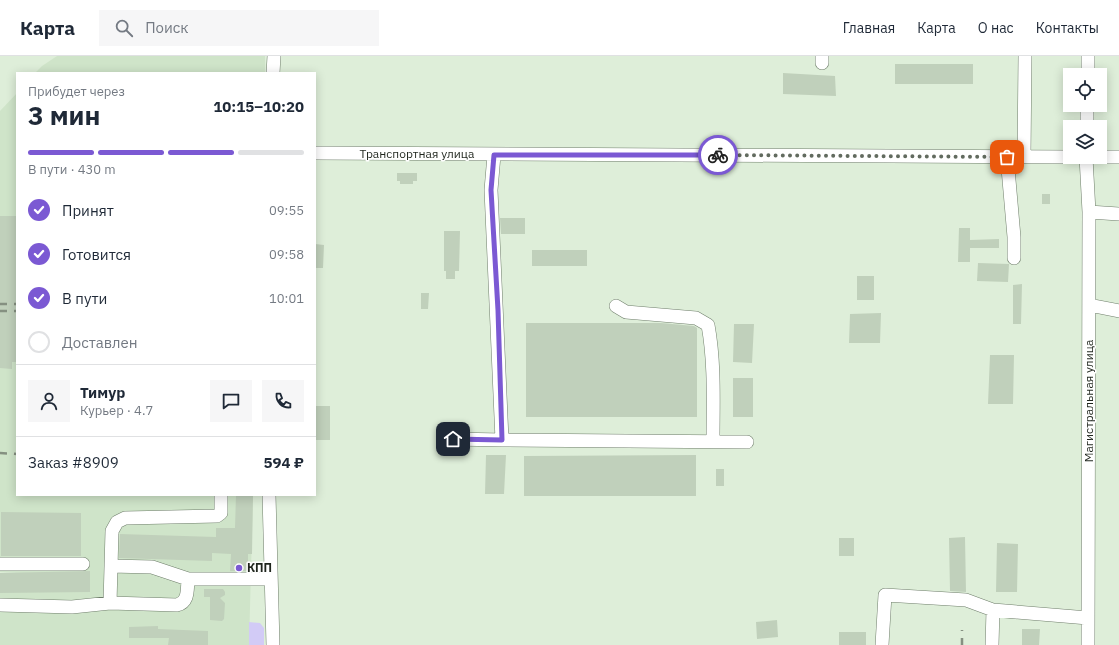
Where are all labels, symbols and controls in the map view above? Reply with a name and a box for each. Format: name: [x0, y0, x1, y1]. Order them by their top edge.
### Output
search box: [99, 10, 379, 46]
text: Карта: [20, 16, 75, 40]
icon: search: [113, 17, 135, 39]
text: Поиск: [145, 18, 189, 37]
text: Главная: [843, 19, 895, 37]
text: Карта: [917, 19, 956, 37]
text: О нас: [978, 19, 1014, 37]
text: Контакты: [1036, 19, 1099, 37]
map controls: [1063, 68, 1107, 164]
button: locate: [1063, 68, 1107, 112]
text: Прибудет через: [28, 83, 125, 100]
text: 10:15–10:20: [213, 97, 304, 116]
text: 3 мин: [28, 98, 100, 132]
button: layers: [1063, 120, 1107, 164]
courier: [698, 135, 738, 175]
pin: [990, 140, 1024, 174]
icon: bike: [707, 144, 729, 166]
street label: Транспортная улица: [360, 146, 475, 161]
icon: bag: [996, 146, 1018, 168]
text: В пути · 430 m: [28, 161, 116, 178]
icon: check: [28, 199, 50, 221]
text: Принят: [62, 201, 114, 220]
text: 09:55: [269, 202, 304, 219]
icon: check: [28, 243, 50, 265]
text: Готовится: [62, 245, 131, 264]
text: 09:58: [269, 246, 304, 263]
icon: check: [28, 287, 50, 309]
text: В пути: [62, 289, 107, 308]
text: 10:01: [269, 290, 304, 307]
text: Доставлен: [62, 333, 138, 352]
street label: Магистральная улица: [1081, 339, 1096, 462]
button: person: [28, 380, 70, 422]
button: chat: [210, 380, 252, 422]
button: phone: [262, 380, 304, 422]
text: Тимур: [80, 383, 125, 402]
text: Курьер · 4.7: [80, 402, 153, 419]
pin: [436, 422, 470, 456]
icon: home: [442, 428, 464, 450]
text: Заказ #8909: [28, 453, 119, 472]
text: 594 ₽: [264, 453, 304, 472]
place label: КПП: [247, 560, 272, 575]
marker: КПП: [234, 563, 244, 573]

